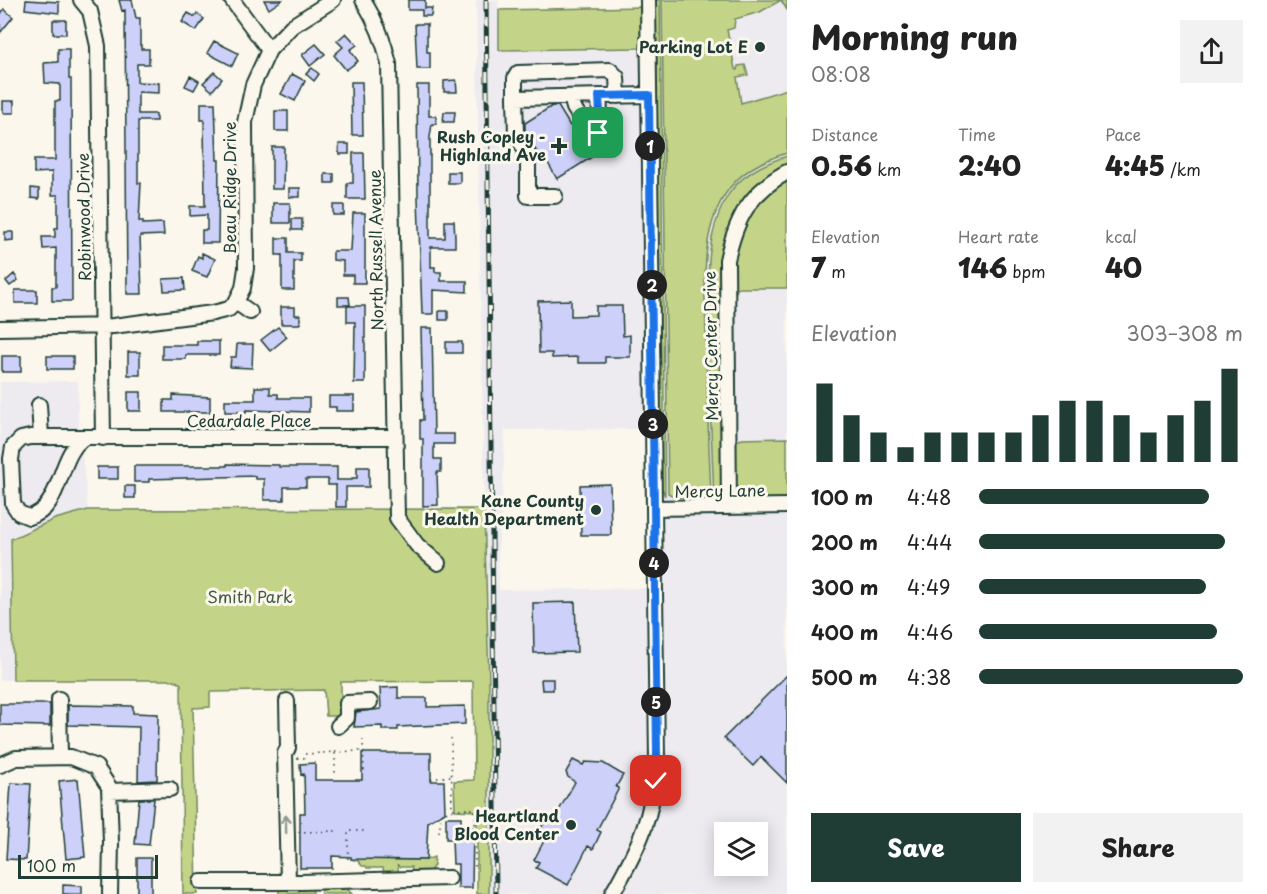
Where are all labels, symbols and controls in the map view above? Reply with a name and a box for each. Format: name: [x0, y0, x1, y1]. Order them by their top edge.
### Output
text: Morning run: [811, 11, 1018, 61]
button: share: [1180, 20, 1243, 83]
place label: Parking Lot E: [639, 34, 748, 58]
marker: Parking Lot E: [753, 40, 767, 54]
text: 08:08: [811, 59, 871, 89]
pin: [572, 107, 623, 158]
icon: arrive: [581, 116, 614, 149]
street label: Beau Ridge Drive: [217, 122, 241, 254]
text: Distance: [811, 122, 878, 146]
text: Time: [958, 122, 996, 146]
text: Pace: [1105, 122, 1141, 146]
place label: Rush Copley - Highland Ave: [437, 124, 546, 166]
pin: 1: [635, 131, 665, 161]
text: 1: [646, 134, 654, 158]
marker: Rush Copley - Highland Ave: [550, 137, 568, 155]
text: 0.56: [811, 146, 872, 185]
text: 2:40: [958, 146, 1021, 185]
text: 4:45: [1105, 146, 1165, 185]
street label: Robinwood Drive: [70, 153, 96, 281]
text: km: [872, 157, 901, 181]
text: /km: [1165, 157, 1201, 181]
street label: North Russell Avenue: [362, 169, 388, 331]
text: Elevation: [811, 224, 880, 248]
text: Heart rate: [958, 224, 1039, 248]
text: kcal: [1105, 224, 1137, 248]
text: 7: [811, 248, 826, 287]
text: 146: [958, 248, 1007, 287]
text: 40: [1105, 248, 1142, 287]
text: m: [826, 259, 846, 283]
text: bpm: [1007, 259, 1046, 283]
pin: 2: [637, 270, 667, 300]
street label: Mercy Center Drive: [697, 271, 723, 421]
text: 2: [646, 273, 658, 297]
text: Elevation: [811, 318, 897, 348]
text: 303–308 m: [1127, 318, 1243, 348]
street label: Cedardale Place: [187, 408, 311, 432]
pin: 3: [638, 409, 668, 439]
text: 3: [648, 412, 658, 436]
street label: Mercy Lane: [674, 477, 766, 503]
text: 100 m: [811, 482, 873, 512]
text: 4:48: [907, 482, 951, 512]
place label: Kane County Health Department: [424, 488, 584, 530]
marker: Kane County Health Department: [589, 503, 603, 517]
text: 200 m: [811, 527, 878, 557]
text: 4:44: [907, 527, 952, 557]
pin: 4: [639, 548, 669, 578]
text: 4: [649, 551, 659, 575]
text: 300 m: [811, 572, 879, 602]
text: 4:49: [907, 572, 950, 602]
park label: Smith Park: [207, 584, 293, 608]
text: 400 m: [811, 617, 879, 647]
text: 4:46: [907, 617, 953, 647]
text: 500 m: [811, 662, 878, 692]
text: 4:38: [907, 662, 952, 692]
pin: 5: [641, 687, 671, 717]
text: 5: [651, 690, 661, 714]
pin: [630, 755, 681, 806]
icon: check: [639, 764, 672, 797]
place label: Heartland Blood Center: [454, 803, 560, 845]
button: Save: [811, 813, 1021, 882]
button: Share: [1033, 813, 1243, 882]
one-way arrow: [281, 814, 292, 834]
marker: Heartland Blood Center: [564, 818, 578, 832]
map controls: [714, 822, 768, 876]
button: layers: [714, 822, 768, 876]
scale bar: [18, 852, 158, 880]
text: 100 m: [27, 853, 76, 877]

